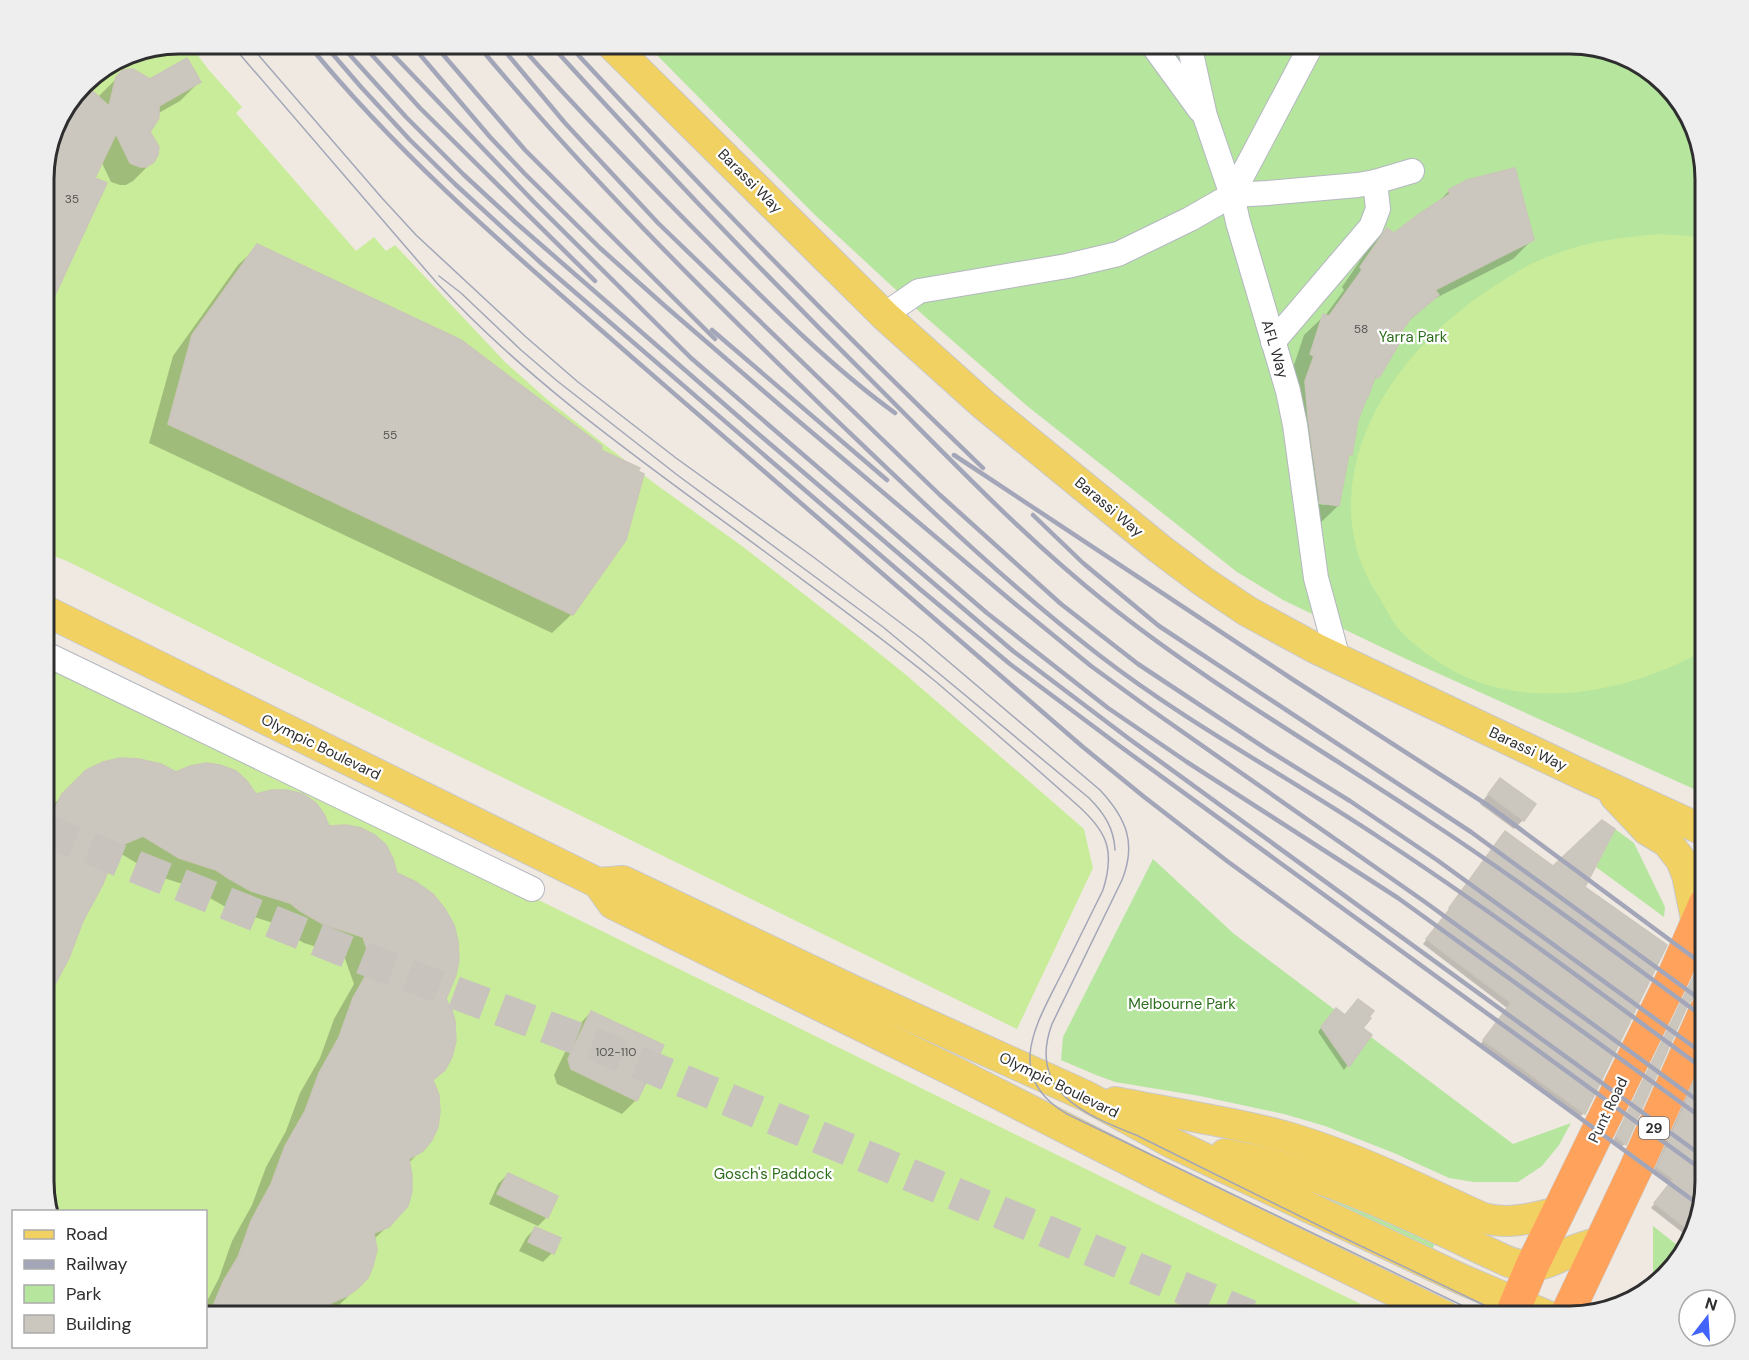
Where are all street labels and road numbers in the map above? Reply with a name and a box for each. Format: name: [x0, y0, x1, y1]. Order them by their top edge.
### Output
street label: Barassi Way: [713, 144, 787, 218]
street label: AFL Way: [1257, 317, 1294, 381]
street label: Barassi Way: [1071, 472, 1148, 542]
street label: Olympic Boulevard: [258, 709, 384, 785]
street label: Barassi Way: [1486, 722, 1571, 776]
street label: Olympic Boulevard: [996, 1047, 1122, 1123]
street label: Punt Road: [1584, 1074, 1632, 1146]
road number: 29: [1639, 1117, 1669, 1139]

